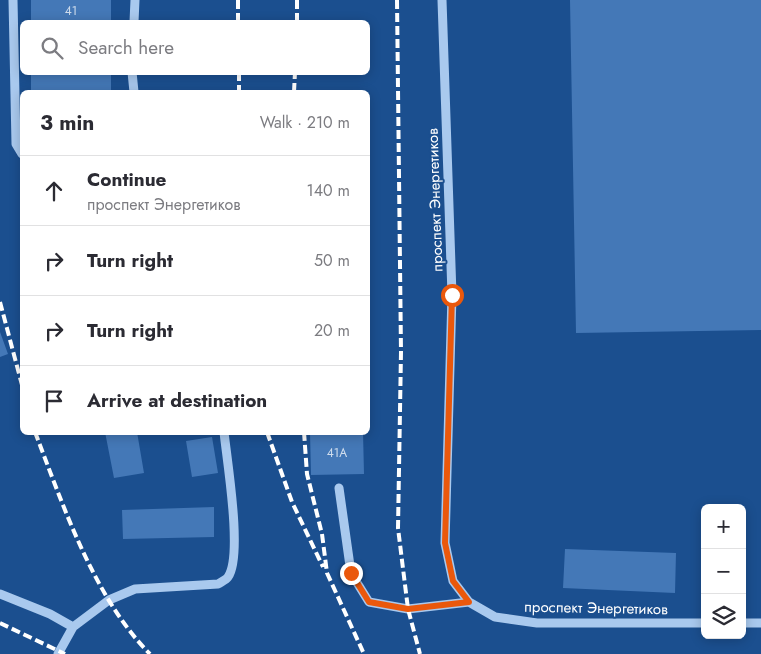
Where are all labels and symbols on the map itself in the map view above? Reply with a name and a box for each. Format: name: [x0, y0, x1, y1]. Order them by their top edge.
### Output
house number: 41: [65, 2, 77, 20]
street label: проспект Энергетиков: [421, 128, 449, 272]
route start: [441, 284, 464, 307]
house number: 41А: [327, 444, 347, 462]
route end: [340, 562, 363, 585]
street label: проспект Энергетиков: [524, 596, 668, 620]

